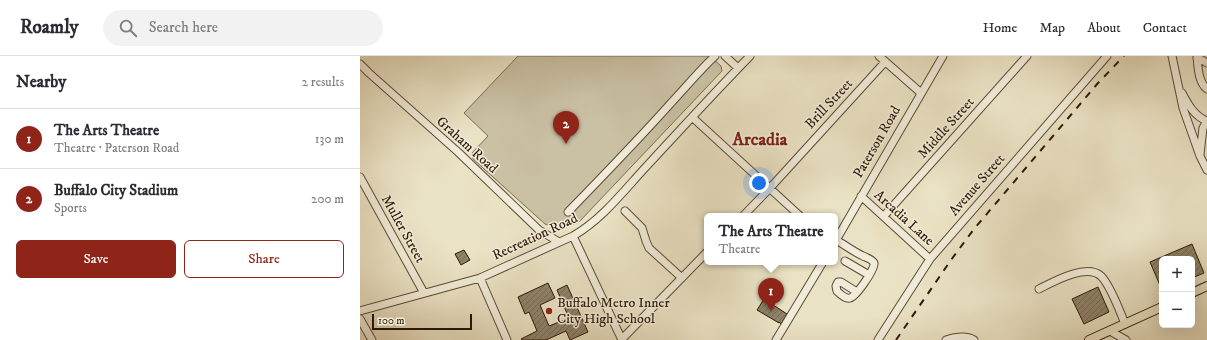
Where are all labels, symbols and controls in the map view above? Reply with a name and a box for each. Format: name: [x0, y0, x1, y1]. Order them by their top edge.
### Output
search box: [103, 10, 383, 46]
text: Roamly: [20, 16, 79, 39]
icon: search: [117, 17, 139, 39]
text: Search here: [149, 18, 218, 37]
text: Home: [983, 19, 1017, 37]
text: Map: [1039, 19, 1065, 37]
text: About: [1087, 19, 1121, 37]
text: Contact: [1143, 19, 1187, 37]
text: Nearby: [16, 71, 66, 93]
text: 2 results: [302, 74, 344, 90]
street label: Brill Street: [801, 75, 857, 133]
street label: Middle Street: [914, 93, 979, 162]
street label: Paterson Road: [849, 103, 905, 181]
pin: 2: [553, 111, 579, 144]
street label: Graham Road: [432, 113, 502, 177]
text: The Arts Theatre: [54, 121, 159, 140]
district label: Arcadia: [732, 129, 788, 151]
text: 1: [27, 131, 31, 147]
text: 130 m: [315, 131, 344, 147]
text: Theatre · Paterson Road: [54, 140, 179, 156]
street label: Avenue Street: [945, 150, 1009, 220]
your location: [749, 173, 769, 193]
text: Buffalo City Stadium: [54, 181, 178, 200]
street label: Arcadia Lane: [870, 186, 938, 250]
text: 2: [26, 191, 32, 207]
text: 200 m: [311, 191, 344, 207]
street label: Muller Street: [377, 192, 429, 267]
text: Sports: [54, 200, 87, 216]
street label: Recreation Road: [489, 209, 581, 265]
popup: [704, 213, 838, 265]
text: The Arts Theatre: [718, 222, 824, 241]
button: Save: [16, 240, 176, 278]
button: Share: [184, 240, 344, 278]
text: Theatre: [718, 241, 760, 257]
map controls: [1159, 256, 1195, 328]
button: +: [1159, 256, 1195, 292]
pin: 1: [758, 278, 784, 311]
button: −: [1159, 292, 1195, 328]
place label: Buffalo Metro Inner City High School: [557, 294, 670, 328]
marker: Buffalo Metro Inner City High School: [544, 306, 554, 316]
scale bar: [372, 312, 472, 331]
text: 100 m: [378, 314, 404, 328]

